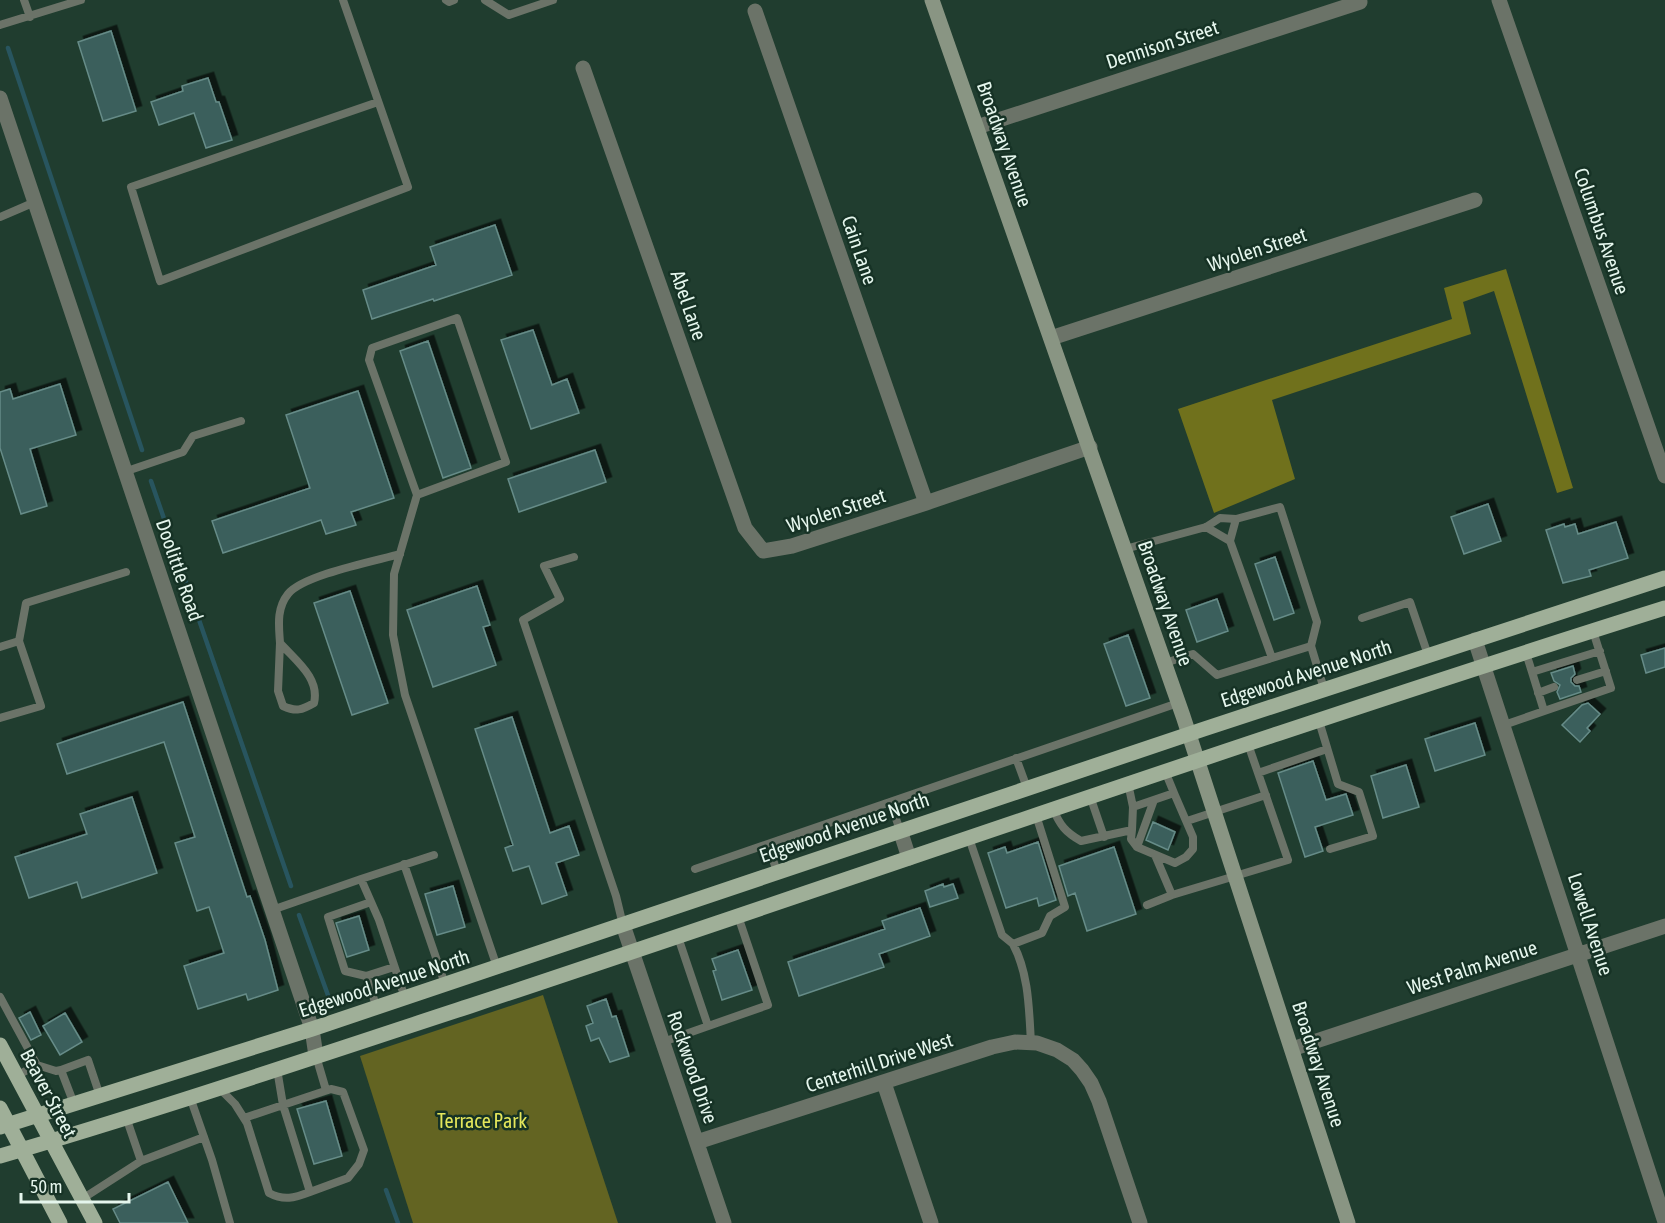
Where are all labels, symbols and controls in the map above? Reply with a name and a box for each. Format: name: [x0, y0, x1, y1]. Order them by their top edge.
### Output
street label: Dennison Street: [1103, 15, 1221, 73]
street label: Broadway Avenue: [973, 78, 1037, 210]
street label: Columbus Avenue: [1570, 165, 1634, 297]
street label: Cain Lane: [838, 213, 882, 287]
street label: Wyolen Street: [1205, 222, 1309, 276]
street label: Abel Lane: [666, 267, 712, 343]
street label: Wyolen Street: [784, 483, 888, 537]
street label: Doolittle Road: [152, 516, 208, 624]
street label: Broadway Avenue: [1134, 537, 1198, 669]
street label: Edgewood Avenue North: [1218, 635, 1394, 711]
street label: Edgewood Avenue North: [756, 787, 932, 867]
street label: Lowell Avenue: [1564, 870, 1618, 978]
street label: West Palm Avenue: [1404, 935, 1540, 999]
street label: Edgewood Avenue North: [296, 945, 472, 1021]
street label: Broadway Avenue: [1288, 998, 1350, 1130]
street label: Rockwood Drive: [663, 1008, 723, 1126]
street label: Centerhill Drive West: [803, 1027, 956, 1097]
street label: Beaver Street: [16, 1045, 82, 1142]
park label: Terrace Park: [437, 1109, 527, 1132]
scale bar: [21, 1166, 129, 1204]
text: 50 m: [30, 1176, 62, 1197]

